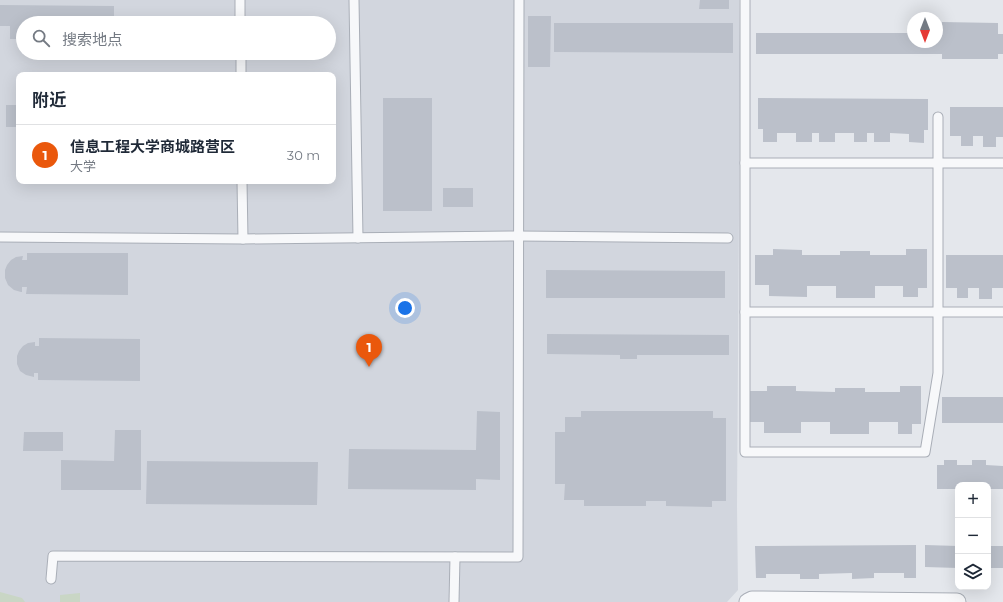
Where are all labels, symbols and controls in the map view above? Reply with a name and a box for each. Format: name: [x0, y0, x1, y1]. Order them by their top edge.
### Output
north arrow: [907, 12, 943, 48]
search box: [16, 16, 336, 60]
icon: search: [30, 27, 52, 49]
text: 搜索地点: [62, 30, 122, 49]
text: 附近: [32, 90, 66, 110]
text: 信息工程大学商城路营区: [70, 137, 235, 156]
text: 1: [42, 147, 48, 163]
text: 30 m: [287, 147, 320, 163]
text: 大学: [70, 158, 96, 174]
your location: [395, 298, 415, 318]
pin: 1: [356, 334, 382, 367]
map controls: [955, 482, 991, 590]
button: +: [955, 482, 991, 518]
button: −: [955, 518, 991, 554]
button: layers: [955, 554, 991, 590]

